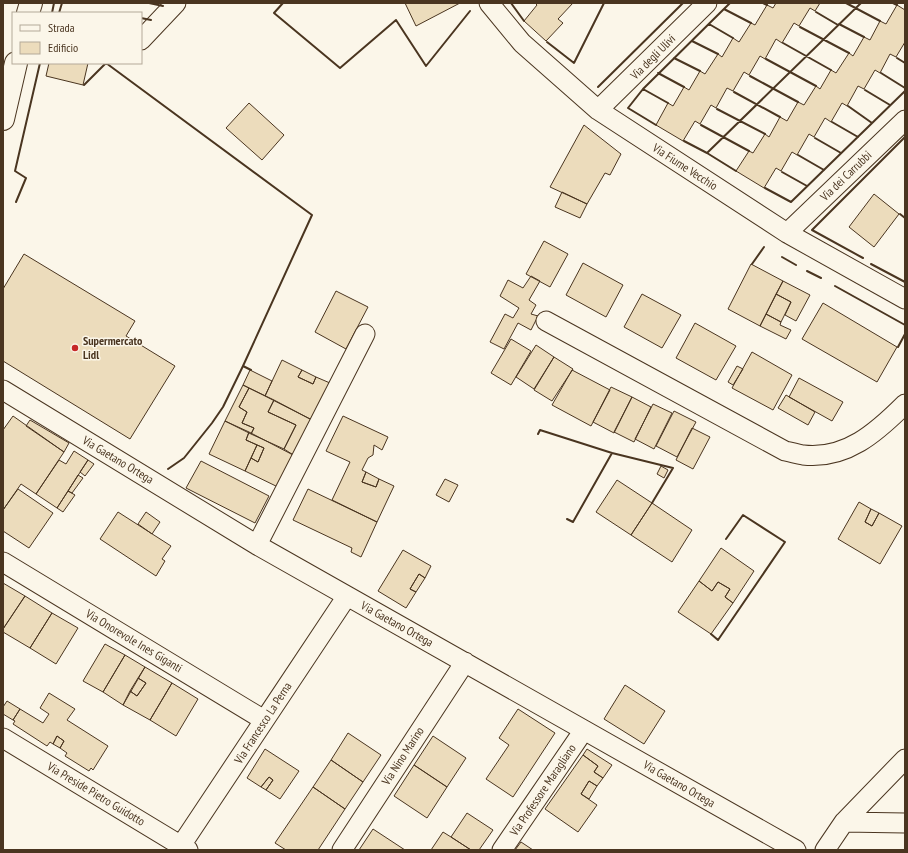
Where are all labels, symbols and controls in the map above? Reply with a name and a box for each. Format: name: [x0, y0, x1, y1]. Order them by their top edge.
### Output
legend: [12, 12, 142, 64]
text: Strada: [48, 20, 75, 35]
street label: Via degli Ulivi: [626, 31, 678, 83]
text: Edificio: [48, 40, 78, 55]
street label: Via Fiume Vecchio: [649, 139, 721, 193]
street label: Via dei Carrubbi: [816, 147, 875, 205]
place label: Supermercato Lidl: [83, 333, 143, 362]
marker: Supermercato Lidl: [70, 343, 80, 353]
street label: Via Gaetano Ortega: [79, 432, 157, 487]
street label: Via Gaetano Ortega: [358, 597, 436, 650]
street label: Via Onorevole Ines Giganti: [82, 605, 185, 675]
street label: Via Francesco La Perna: [230, 679, 295, 767]
street label: Via Nino Marino: [378, 724, 427, 788]
street label: Via Professore Maragliano: [506, 741, 579, 839]
street label: Via Gaetano Ortega: [640, 756, 718, 810]
street label: Via Preside Pietro Guidotto: [44, 758, 148, 829]

